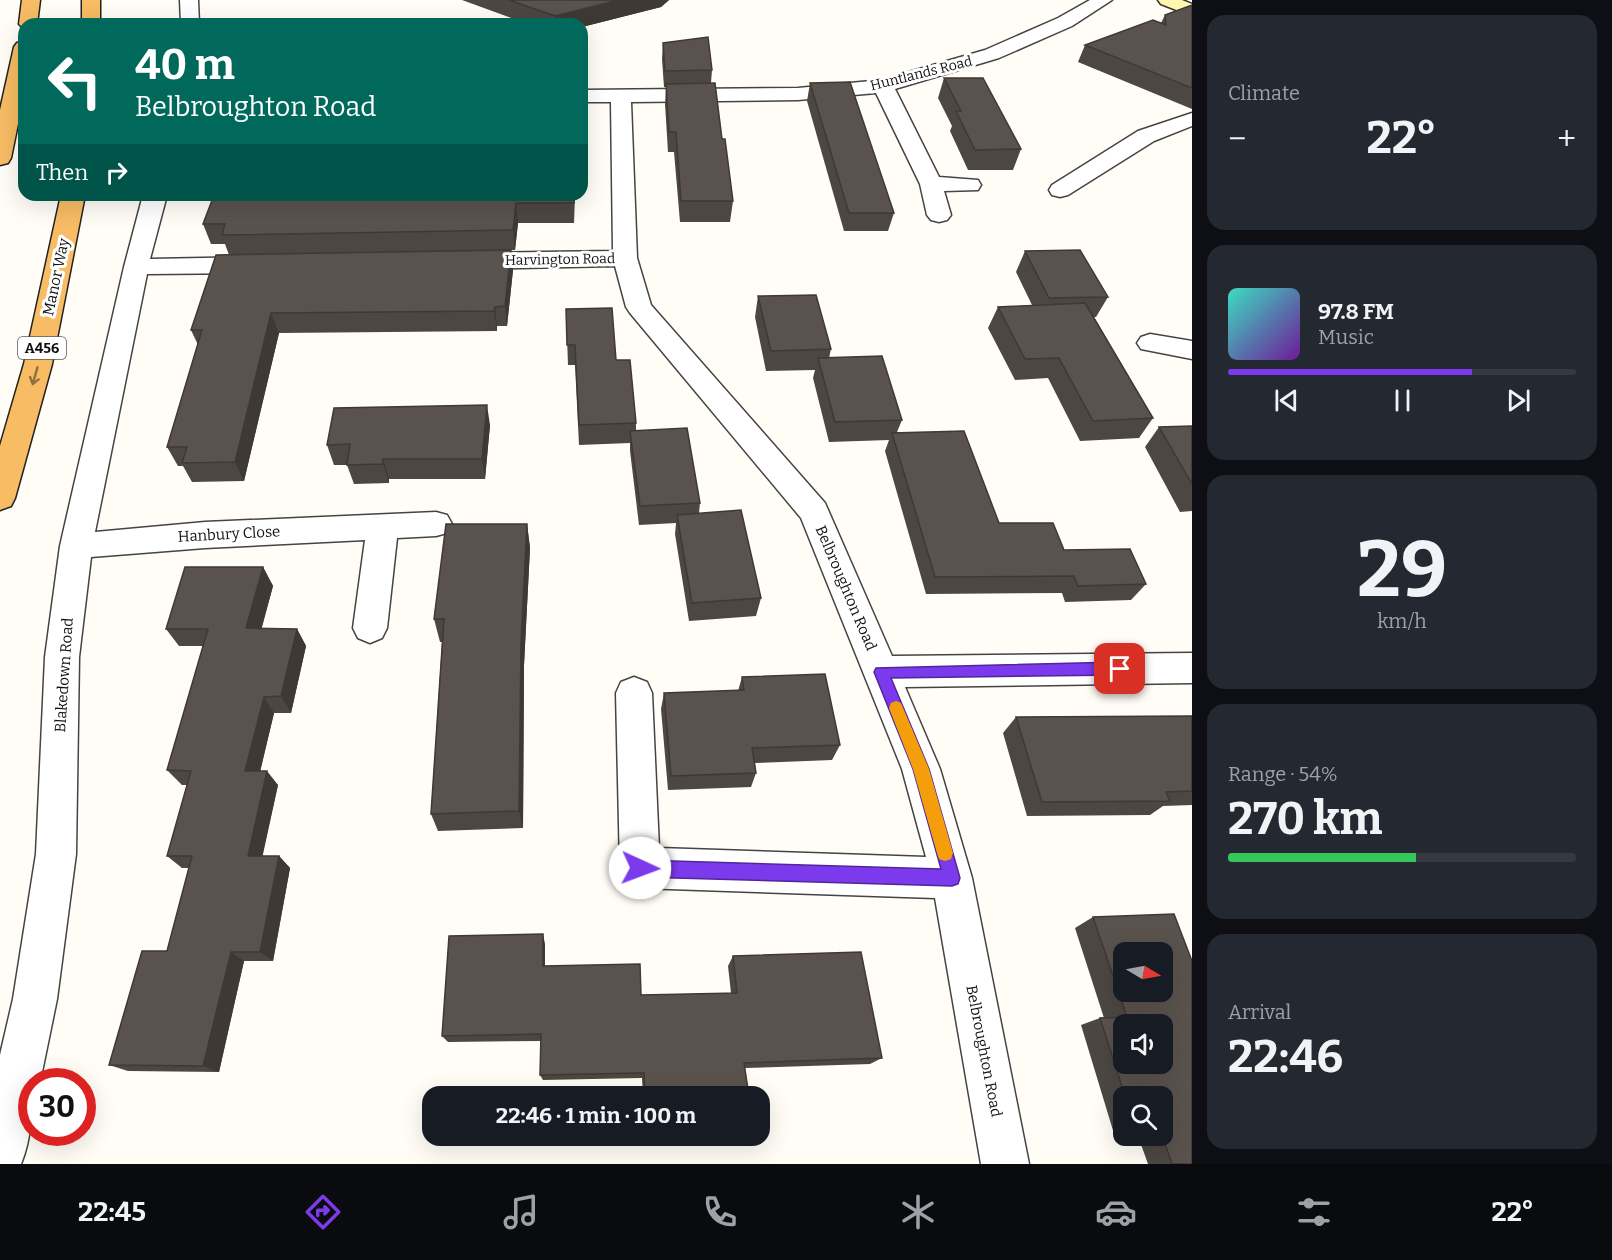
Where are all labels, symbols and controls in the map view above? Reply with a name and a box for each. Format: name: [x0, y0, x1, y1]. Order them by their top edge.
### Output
text: 40 m: [135, 40, 235, 90]
icon: left: [36, 42, 114, 120]
street label: Huntlands Road: [868, 53, 974, 94]
text: Climate: [1228, 81, 1300, 105]
text: Belbroughton Road: [135, 91, 376, 123]
text: 22°: [1366, 111, 1437, 165]
text: −: [1228, 119, 1246, 159]
text: +: [1557, 119, 1576, 159]
icon: right: [100, 156, 133, 189]
text: Then: [36, 159, 88, 186]
street label: Manor Way: [39, 237, 73, 317]
street label: Harvington Road: [505, 250, 615, 269]
text: 97.8 FM: [1318, 298, 1394, 325]
text: Music: [1318, 325, 1374, 349]
road number: A456: [18, 337, 66, 359]
one-way arrow: [29, 366, 40, 385]
icon: previous: [1270, 384, 1303, 417]
icon: pause: [1386, 384, 1419, 417]
icon: next: [1502, 384, 1535, 417]
street label: Hanbury Close: [177, 522, 281, 546]
street label: Belbroughton Road: [812, 523, 881, 653]
text: 29: [1357, 523, 1447, 617]
text: km/h: [1377, 609, 1427, 633]
street label: Blakedown Road: [51, 617, 77, 733]
pin: [1094, 643, 1145, 694]
icon: arrive: [1103, 652, 1136, 685]
text: Range · 54%: [1228, 762, 1338, 786]
text: 270 km: [1228, 792, 1382, 846]
position arrow: [608, 836, 672, 900]
north arrow: [1113, 942, 1173, 1002]
map controls: [1113, 942, 1173, 1146]
street label: Belbroughton Road: [962, 983, 1006, 1119]
text: Arrival: [1228, 1000, 1291, 1024]
button: sound: [1113, 1014, 1173, 1074]
text: 22:46: [1228, 1030, 1343, 1084]
speed limit sign: 30: [18, 1068, 96, 1146]
button: search: [1113, 1086, 1173, 1146]
text: 22:46 · 1 min · 100 m: [496, 1102, 696, 1129]
icon: directions: [302, 1191, 344, 1233]
icon: music: [500, 1191, 542, 1233]
icon: phone: [699, 1191, 741, 1233]
icon: climate: [897, 1191, 939, 1233]
icon: car: [1095, 1191, 1137, 1233]
icon: filters: [1293, 1191, 1335, 1233]
text: 22:45: [78, 1196, 146, 1228]
text: 22°: [1492, 1196, 1534, 1228]

